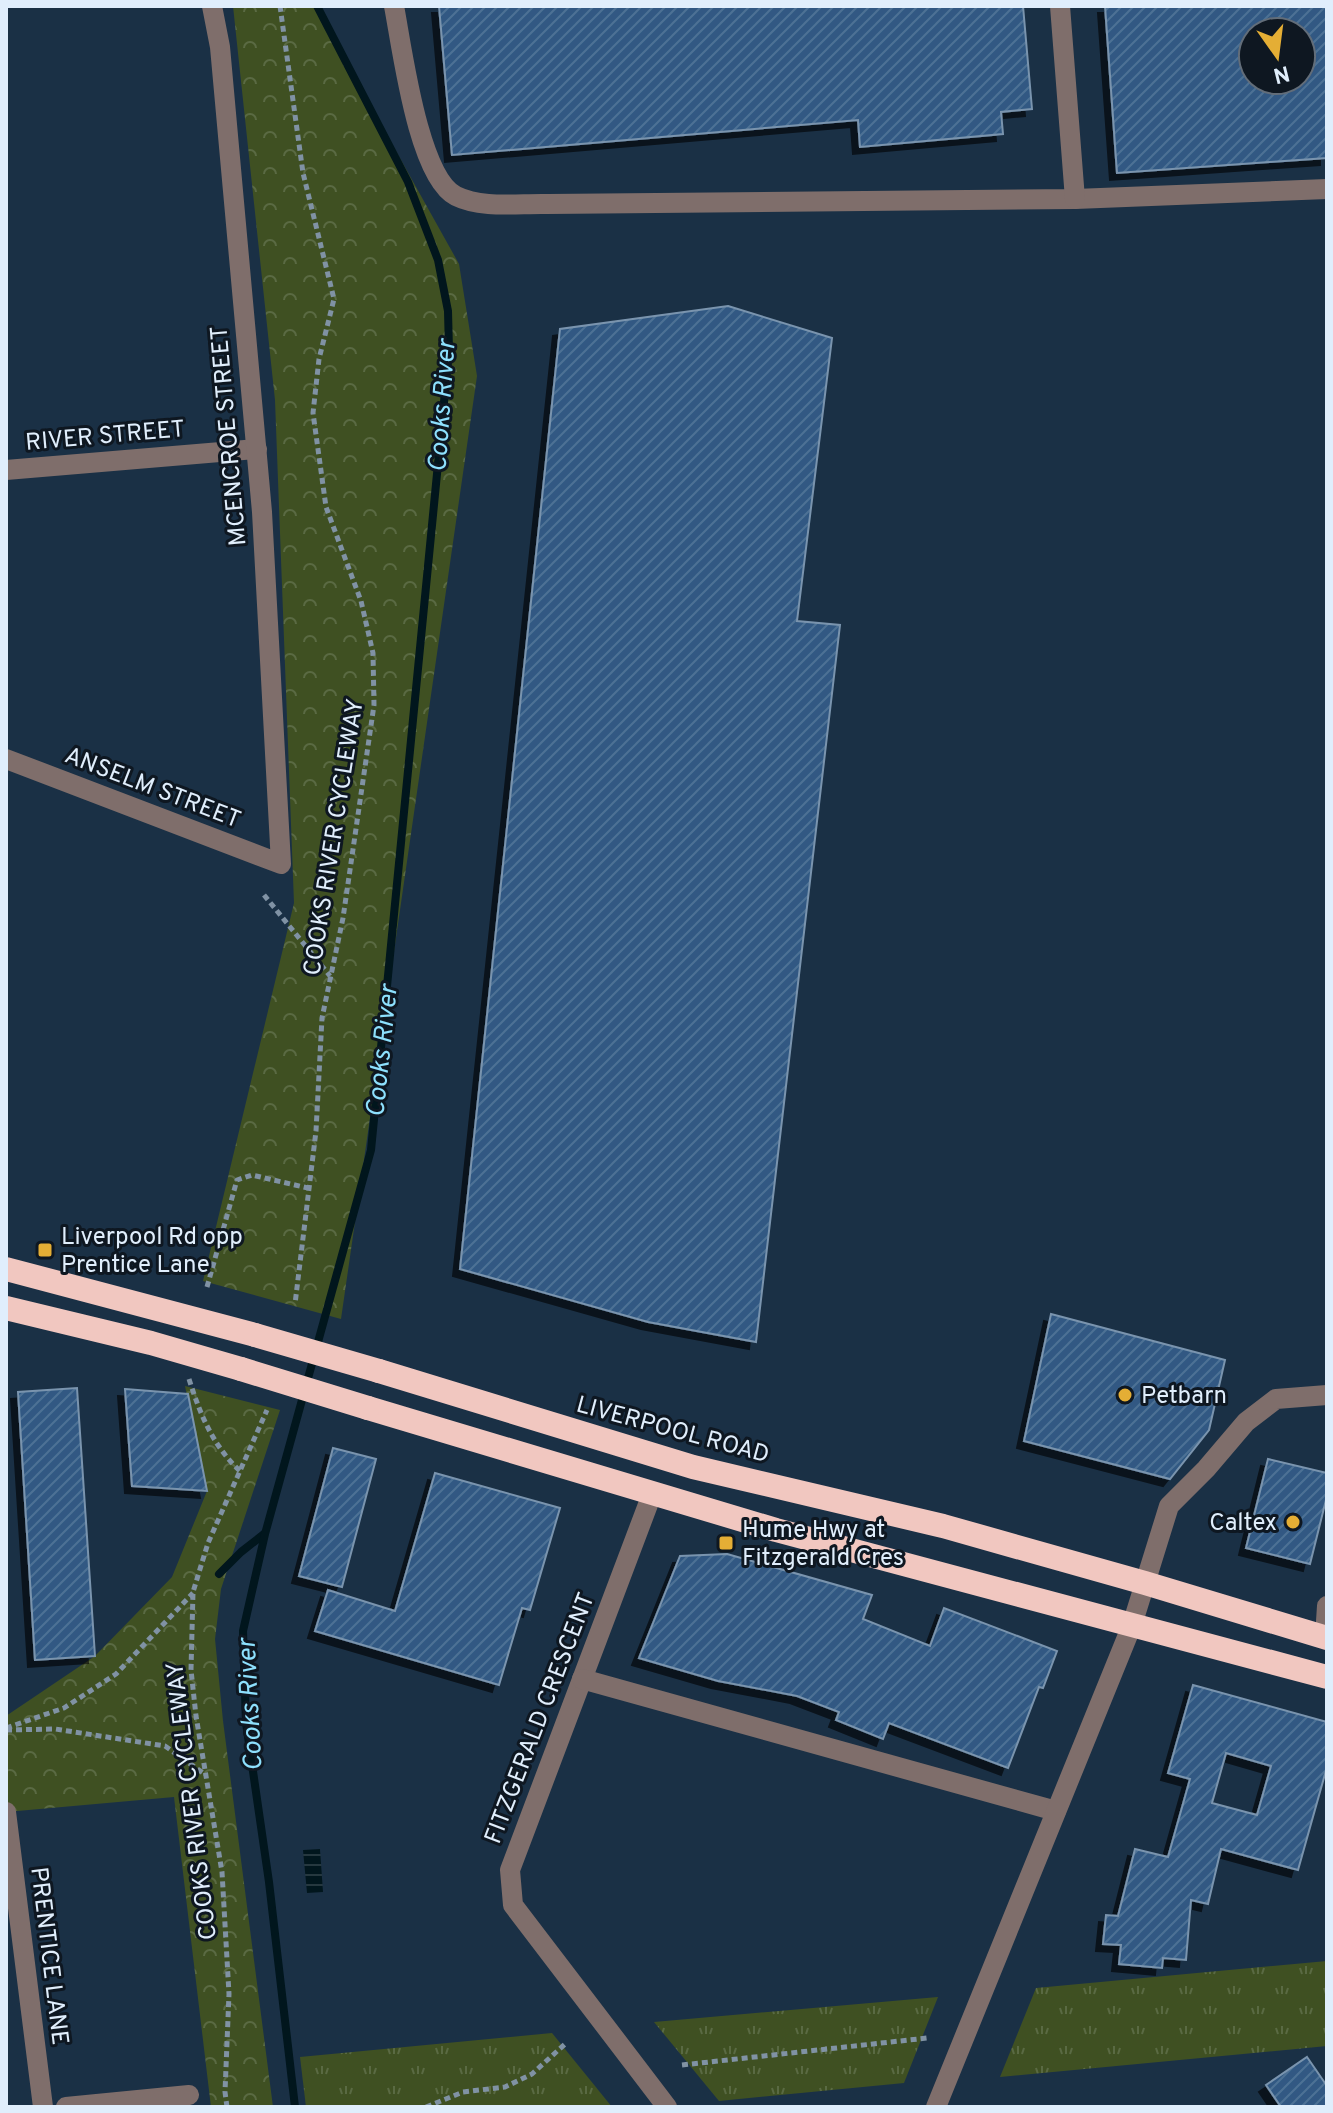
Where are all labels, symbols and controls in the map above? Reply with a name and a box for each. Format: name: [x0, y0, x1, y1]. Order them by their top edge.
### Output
north arrow: [1237, 16, 1317, 96]
text: N: [1270, 58, 1292, 88]
street label: MCENCROE STREET: [205, 325, 255, 547]
water label: Cooks River: [422, 337, 465, 474]
street label: RIVER STREET: [24, 415, 186, 459]
street label: COOKS RIVER CYCLEWAY: [298, 697, 372, 978]
street label: ANSELM STREET: [60, 742, 245, 836]
water label: Cooks River: [360, 981, 407, 1119]
place label: Liverpool Rd opp Prentice Lane: [61, 1223, 243, 1281]
marker: Liverpool Rd opp Prentice Lane: [36, 1241, 54, 1259]
place label: Petbarn: [1141, 1382, 1227, 1412]
marker: Petbarn: [1116, 1386, 1134, 1404]
street label: LIVERPOOL ROAD: [573, 1391, 772, 1471]
place label: Caltex: [1209, 1509, 1277, 1539]
marker: Caltex: [1284, 1513, 1302, 1531]
place label: Hume Hwy at Fitzgerald Cres: [742, 1516, 904, 1574]
marker: Hume Hwy at Fitzgerald Cres: [717, 1534, 735, 1552]
street label: FITZGERALD CRESCENT: [479, 1589, 603, 1849]
water label: Cooks River: [231, 1636, 271, 1772]
street label: COOKS RIVER CYCLEWAY: [161, 1660, 225, 1941]
street label: PRENTICE LANE: [22, 1865, 74, 2047]

